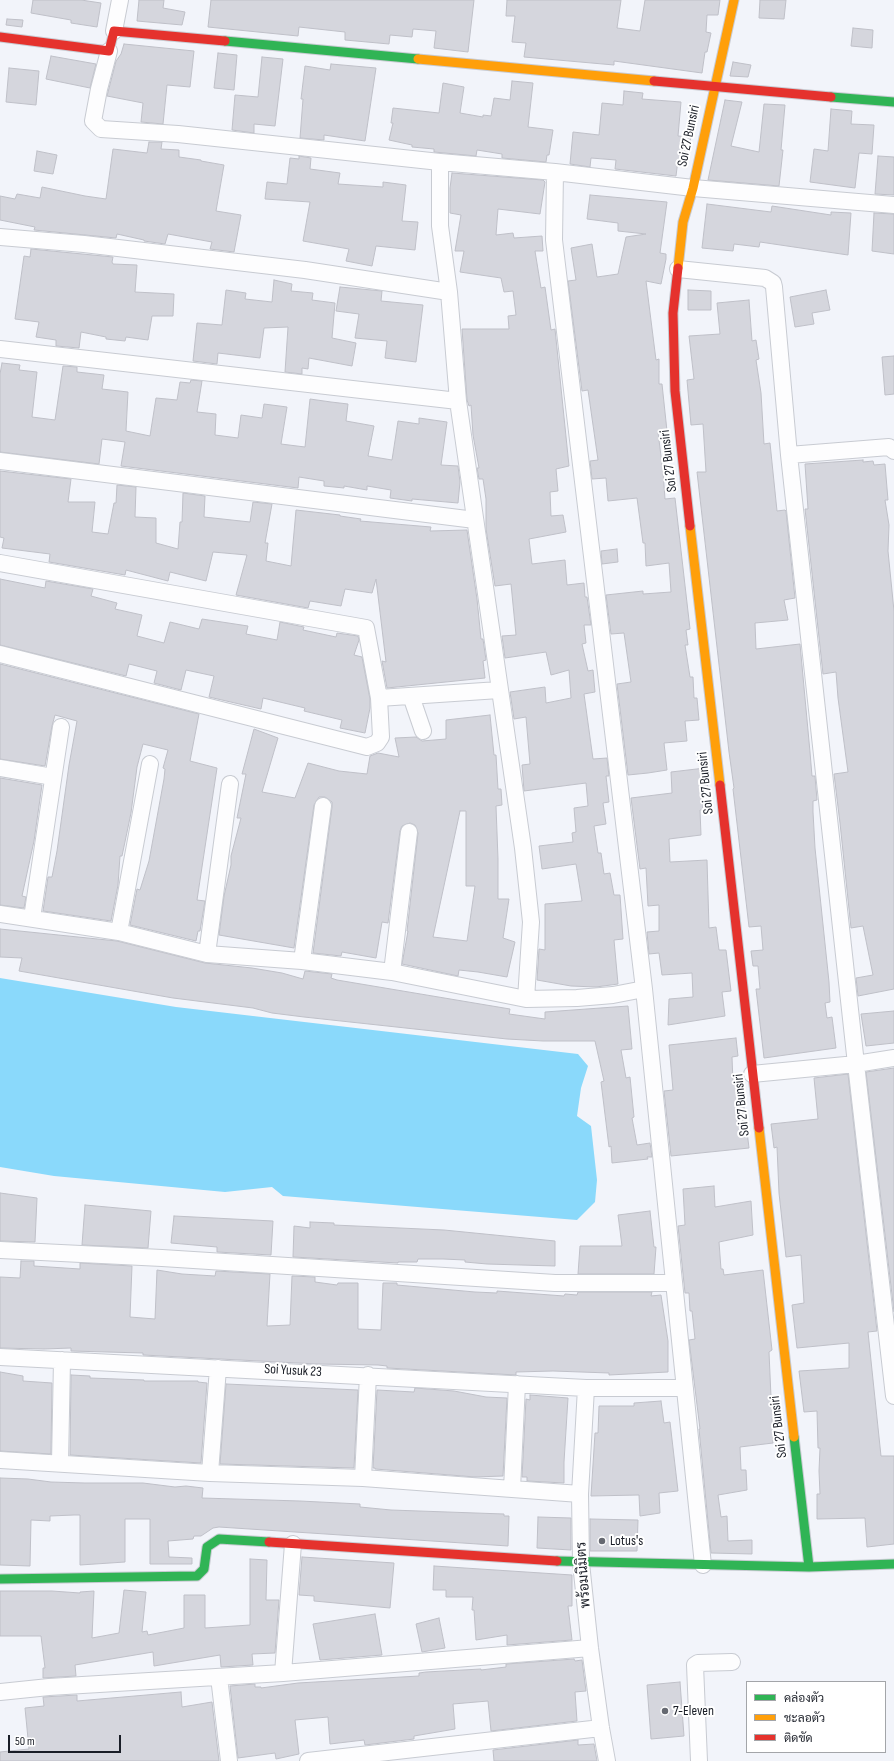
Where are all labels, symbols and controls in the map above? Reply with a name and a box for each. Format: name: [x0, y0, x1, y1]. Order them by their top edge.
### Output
street label: Soi 27 Bunsiri: [674, 104, 704, 168]
street label: Soi 27 Bunsiri: [657, 429, 681, 493]
street label: Soi 27 Bunsiri: [694, 751, 718, 815]
street label: Soi 27 Bunsiri: [730, 1073, 754, 1137]
street label: Soi Yusuk 23: [264, 1361, 322, 1381]
street label: Soi 27 Bunsiri: [767, 1395, 791, 1459]
place label: Lotus's: [610, 1533, 643, 1549]
marker: Lotus's: [597, 1536, 607, 1546]
street label: พร้อมนิมิตร: [573, 1541, 595, 1609]
legend: [746, 1681, 886, 1753]
text: คล่องตัว: [784, 1691, 824, 1706]
place label: 7-Eleven: [673, 1703, 714, 1719]
marker: 7-Eleven: [660, 1706, 670, 1716]
text: ชะลอตัว: [784, 1711, 825, 1726]
scale bar: [10, 1727, 123, 1753]
text: ติดขัด: [784, 1731, 813, 1746]
text: 50 m: [15, 1734, 35, 1749]

